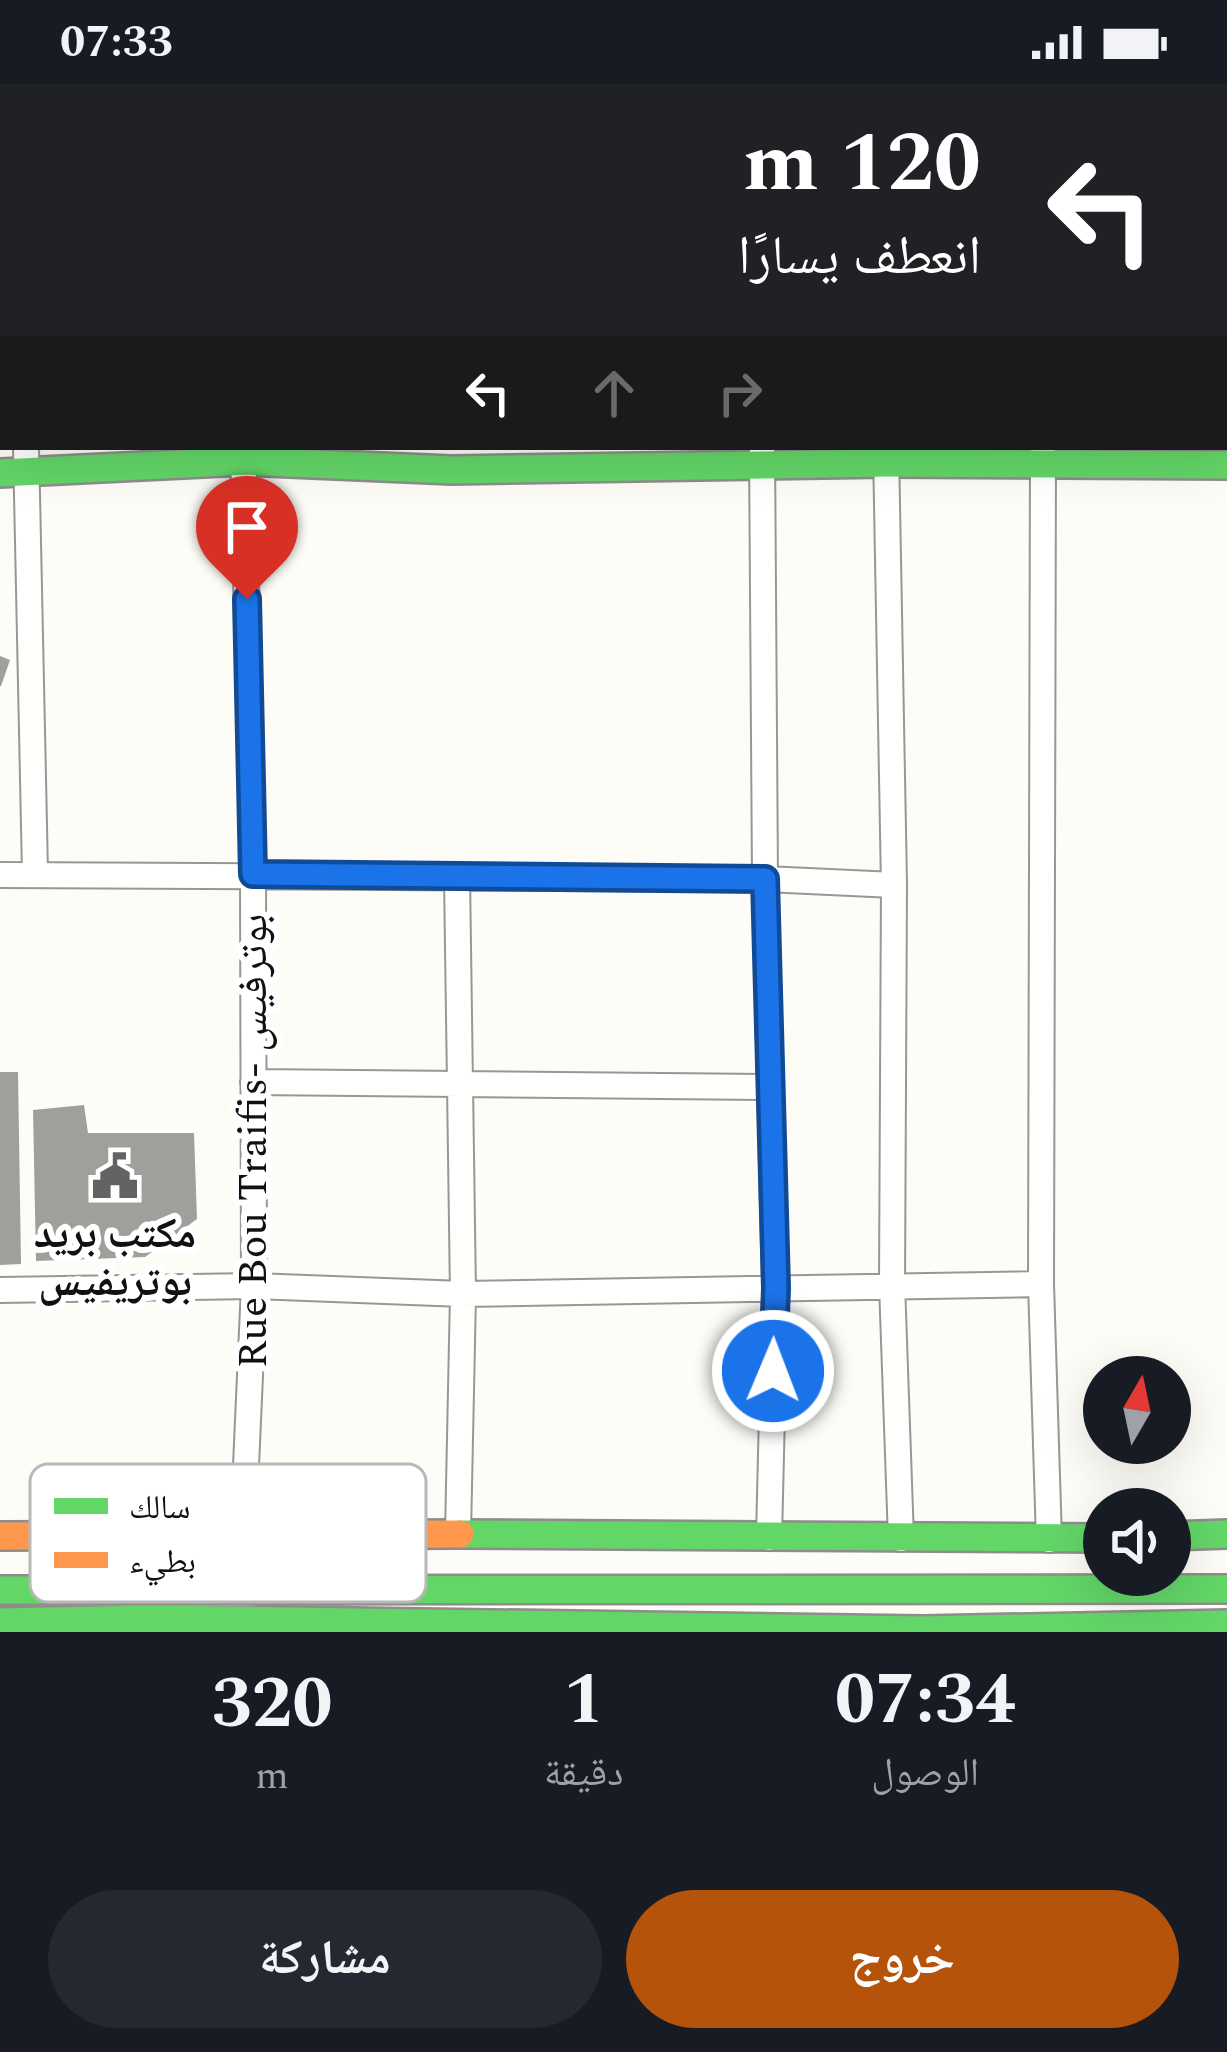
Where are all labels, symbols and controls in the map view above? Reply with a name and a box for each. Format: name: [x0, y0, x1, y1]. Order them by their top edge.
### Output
text: 07:33: [60, 8, 173, 77]
text: 120 m: [743, 100, 981, 228]
icon: left: [1023, 132, 1179, 288]
text: انعطف يسارًا: [738, 216, 981, 298]
icon: left: [455, 360, 521, 426]
icon: ahead: [581, 360, 647, 426]
icon: right: [707, 360, 773, 426]
pin: [196, 476, 298, 599]
icon: arrive: [214, 494, 280, 560]
street label: Rue Bou Traifis- بوترفيس: [222, 914, 285, 1368]
public building icon: مكتب بريد بوتريفيس: [90, 1151, 140, 1201]
place label: مكتب بريد بوتريفيس: [34, 1203, 196, 1314]
position arrow: [710, 1308, 836, 1434]
north arrow: [1083, 1356, 1191, 1464]
map controls: [1083, 1356, 1191, 1596]
legend: [30, 1464, 426, 1602]
text: سالك: [129, 1483, 190, 1533]
button: sound: [1083, 1488, 1191, 1596]
text: بطيء: [129, 1537, 196, 1587]
text: 1: [563, 1646, 604, 1755]
text: 07:34: [835, 1646, 1016, 1755]
text: 320: [211, 1650, 333, 1759]
text: دقيقة: [544, 1744, 623, 1803]
text: الوصول: [871, 1744, 979, 1803]
text: m: [255, 1747, 289, 1806]
button: مشاركة: [48, 1890, 602, 2028]
button: خروج: [626, 1890, 1179, 2028]

